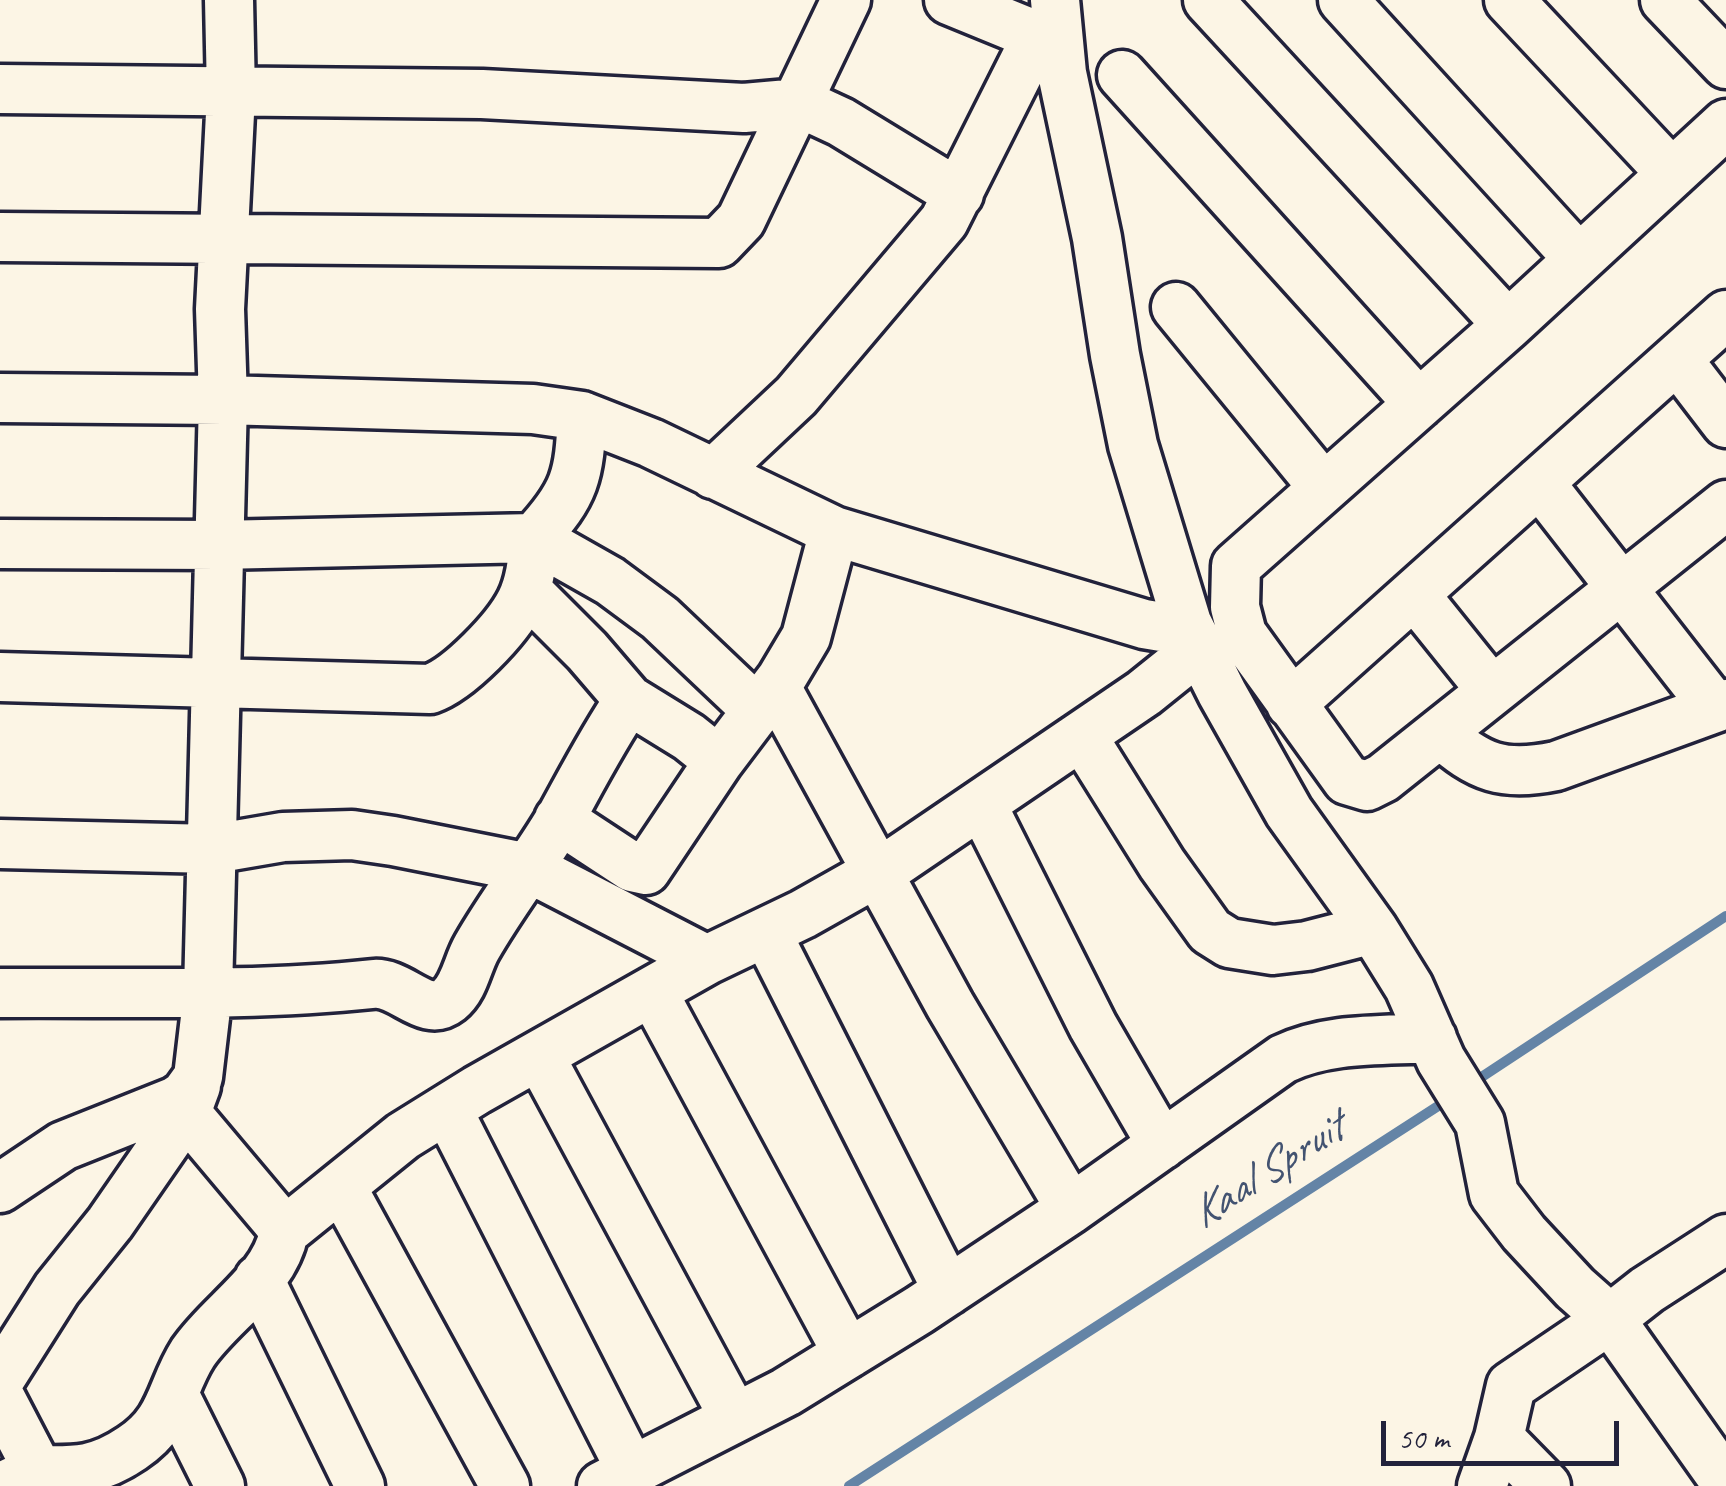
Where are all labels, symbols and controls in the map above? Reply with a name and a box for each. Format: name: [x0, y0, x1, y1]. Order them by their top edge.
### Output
water label: Kaal Spruit: [1181, 1103, 1355, 1241]
scale bar: [1386, 1401, 1624, 1463]
text: 50 m: [1398, 1419, 1449, 1457]

